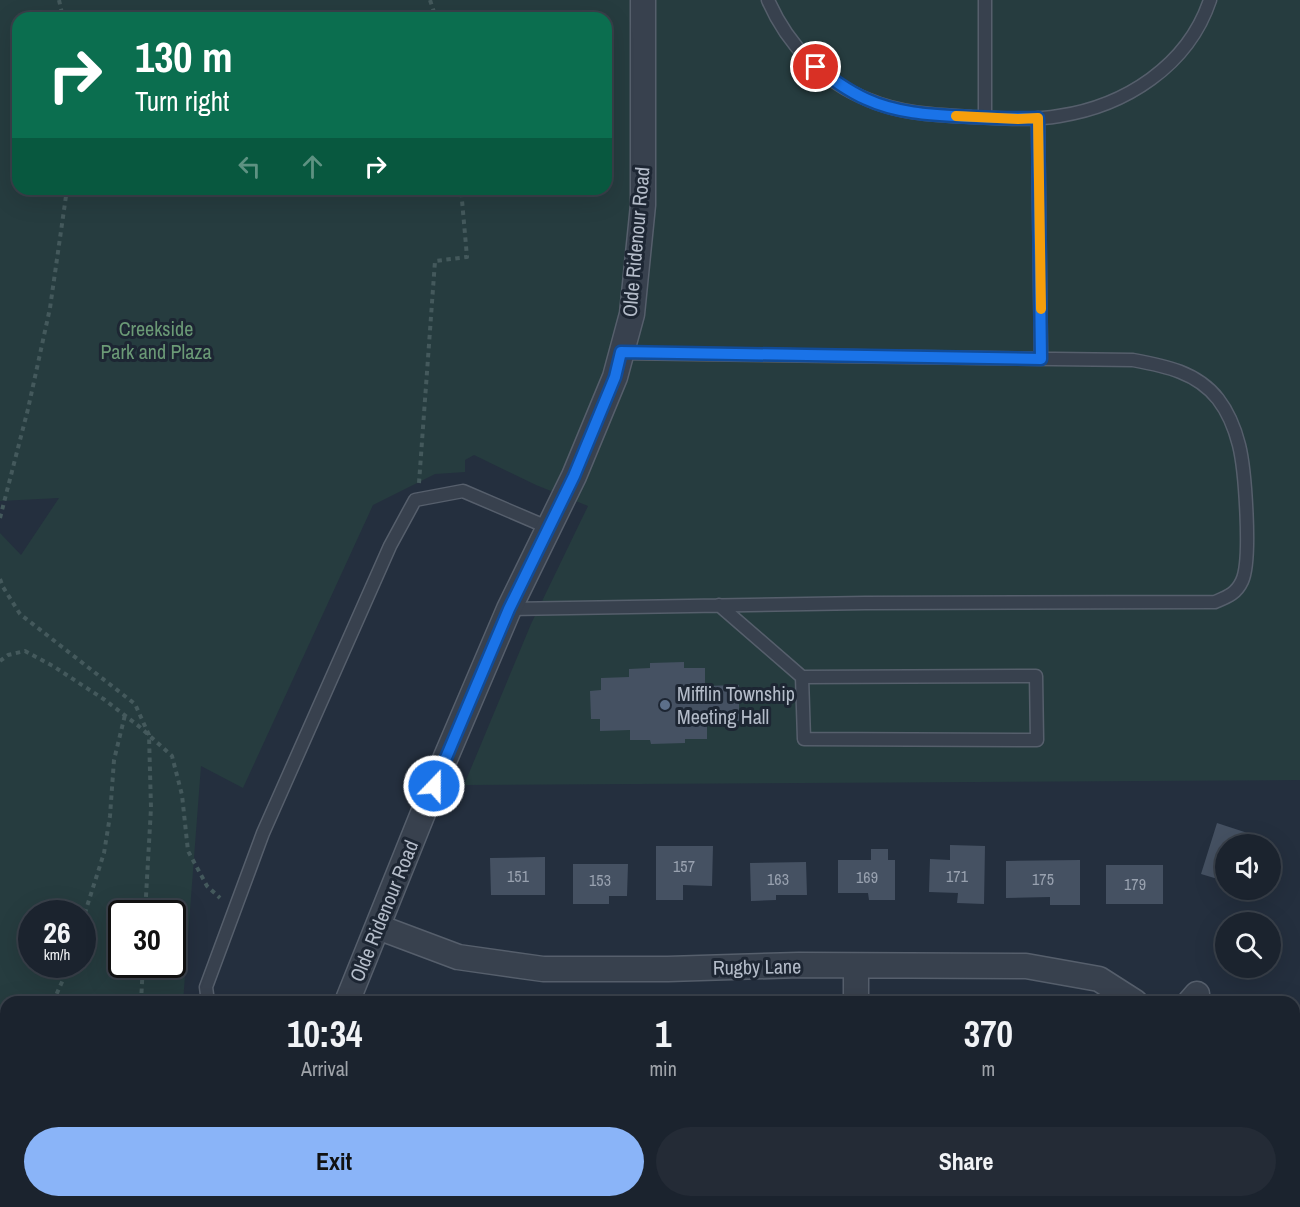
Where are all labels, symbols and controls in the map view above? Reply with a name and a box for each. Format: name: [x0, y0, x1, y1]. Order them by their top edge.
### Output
text: 130 m: [135, 29, 233, 85]
icon: right: [36, 36, 114, 114]
pin: [790, 41, 841, 92]
icon: arrive: [799, 50, 832, 83]
text: Turn right: [135, 83, 229, 119]
icon: left: [233, 150, 266, 183]
icon: ahead: [296, 150, 329, 183]
icon: right: [359, 150, 392, 183]
street label: Olde Ridenour Road: [615, 166, 656, 318]
park label: Creekside Park and Plaza: [100, 315, 212, 365]
place label: Mifflin Township Meeting Hall: [677, 680, 795, 730]
marker: Mifflin Township Meeting Hall: [658, 698, 672, 712]
position arrow: [402, 754, 466, 818]
map controls: [1215, 834, 1281, 978]
button: sound: [1215, 834, 1281, 900]
street label: Olde Ridenour Road: [343, 836, 424, 986]
house number: 157: [673, 855, 695, 877]
house number: 151: [507, 865, 530, 887]
house number: 171: [946, 865, 969, 887]
house number: 169: [856, 866, 878, 888]
house number: 163: [767, 868, 789, 890]
house number: 175: [1032, 868, 1054, 890]
house number: 153: [589, 869, 611, 891]
house number: 179: [1124, 873, 1146, 895]
speed limit sign: 30: [108, 900, 186, 978]
text: 26: [43, 912, 71, 952]
button: search: [1215, 912, 1281, 978]
text: km/h: [44, 944, 70, 965]
street label: Rugby Lane: [713, 952, 801, 981]
text: 10:34: [287, 1010, 362, 1058]
text: 1: [655, 1010, 671, 1058]
text: 370: [964, 1010, 1013, 1058]
text: Arrival: [301, 1055, 348, 1082]
text: min: [649, 1055, 677, 1082]
text: m: [982, 1055, 995, 1082]
button: Exit: [24, 1127, 644, 1196]
button: Share: [656, 1127, 1276, 1196]

